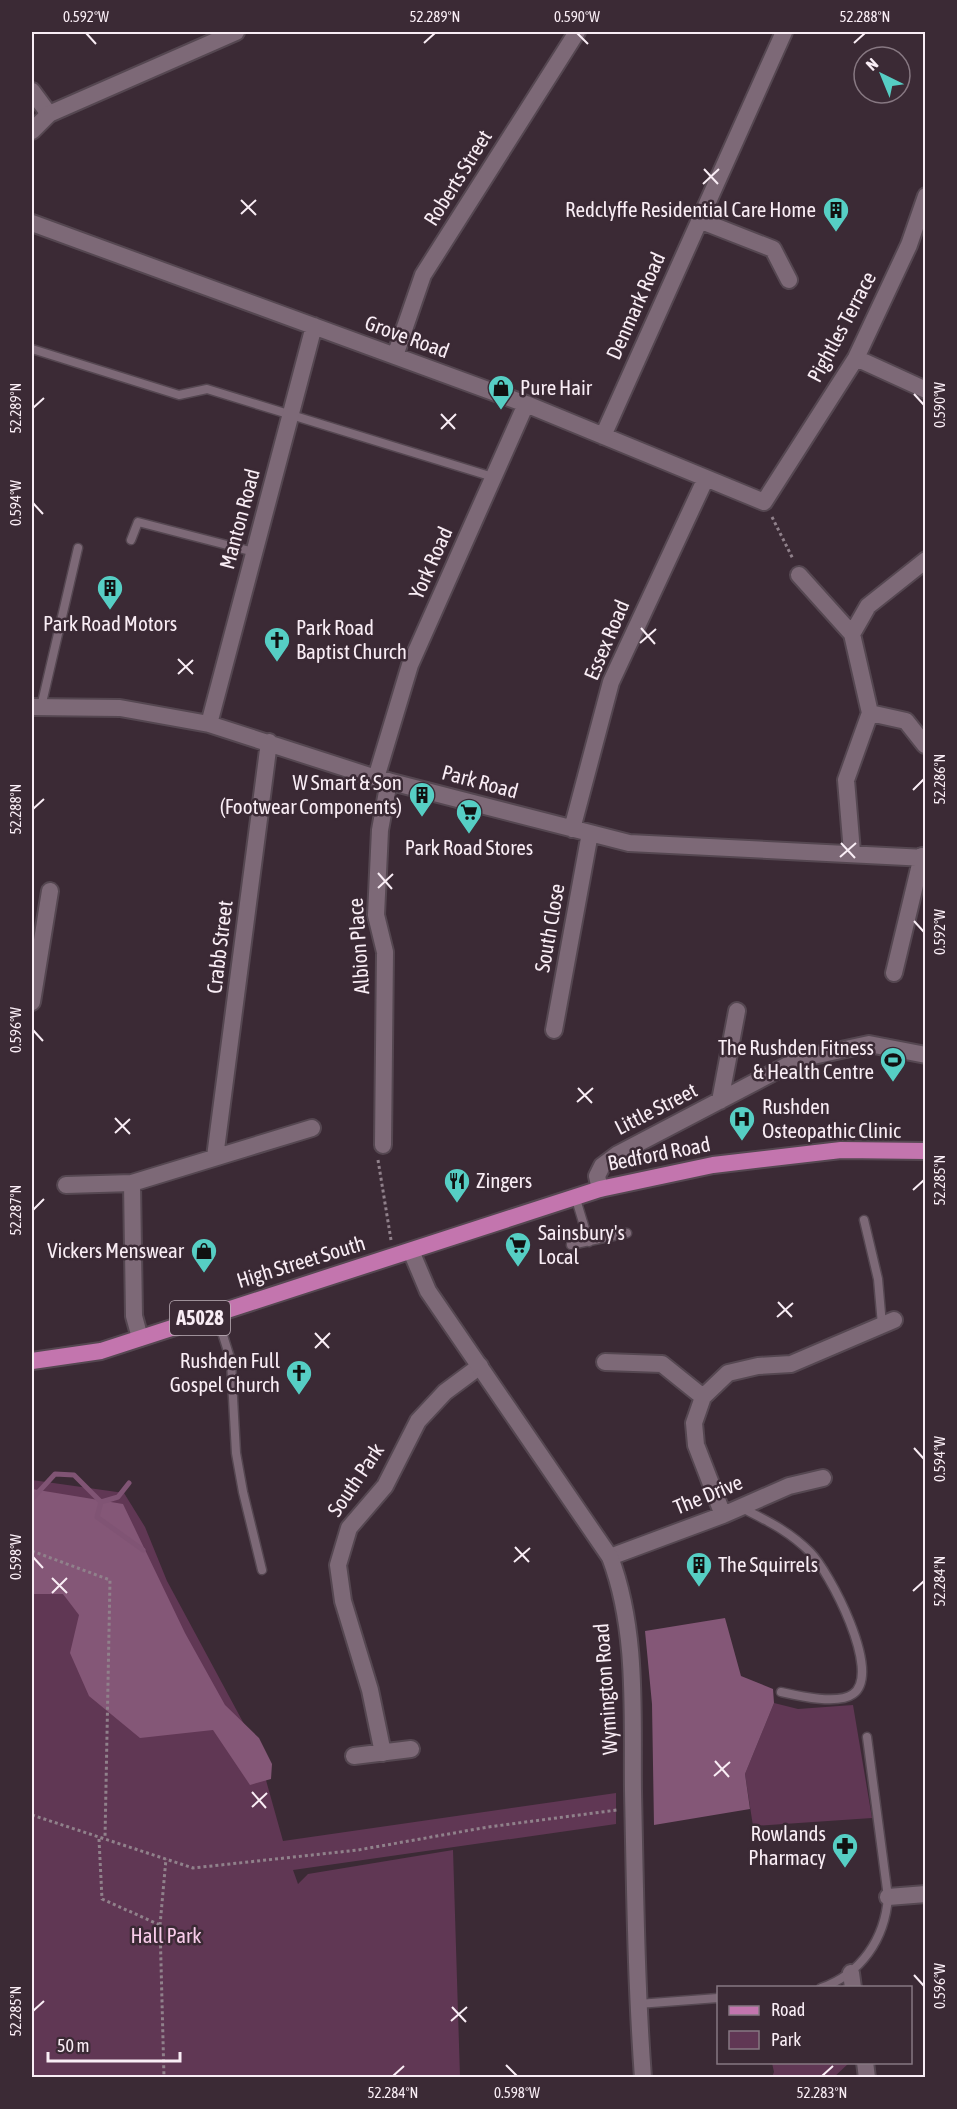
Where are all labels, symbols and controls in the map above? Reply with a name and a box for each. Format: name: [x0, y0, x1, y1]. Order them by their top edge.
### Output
text: 0.592°W: [63, 8, 109, 25]
text: 52.289°N: [410, 8, 460, 25]
text: 0.590°W: [554, 8, 600, 25]
text: 52.288°N: [840, 8, 890, 25]
north arrow: [852, 45, 912, 105]
text: N: [862, 54, 881, 74]
street label: Roberts Street: [418, 125, 496, 230]
building icon: Redclyffe Residential Care Home: [821, 195, 851, 233]
place label: Redclyffe Residential Care Home: [565, 197, 816, 221]
street label: Denmark Road: [601, 248, 669, 363]
street label: Pightles Terrace: [802, 267, 880, 386]
street label: Grove Road: [362, 310, 453, 362]
shop icon: Pure Hair: [486, 373, 516, 411]
place label: Pure Hair: [520, 375, 593, 399]
text: 0.590°W: [931, 382, 948, 428]
text: 52.289°N: [7, 383, 24, 433]
street label: Manton Road: [214, 466, 264, 572]
text: 0.594°W: [7, 480, 24, 526]
street label: York Road: [404, 523, 457, 602]
building icon: Park Road Motors: [95, 573, 125, 611]
street label: Essex Road: [579, 596, 634, 683]
place label: Park Road Motors: [43, 611, 177, 635]
place label: Park Road Baptist Church: [296, 615, 407, 663]
church icon: Park Road Baptist Church: [262, 625, 292, 663]
text: 52.286°N: [931, 754, 948, 804]
street label: Park Road: [439, 759, 521, 803]
place label: W Smart & Son (Footwear Components): [220, 770, 402, 818]
building icon: W Smart & Son (Footwear Components): [407, 780, 437, 818]
text: 52.288°N: [7, 784, 24, 834]
supermarket icon: Park Road Stores: [454, 797, 484, 835]
place label: Park Road Stores: [405, 835, 533, 859]
street label: South Close: [529, 882, 569, 974]
street label: Albion Place: [343, 897, 373, 995]
street label: Crabb Street: [201, 899, 237, 995]
text: 0.592°W: [931, 909, 948, 955]
text: 0.596°W: [7, 1007, 24, 1053]
place label: The Rushden Fitness & Health Centre: [718, 1035, 874, 1083]
sports icon: The Rushden Fitness & Health Centre: [878, 1045, 908, 1083]
street label: Little Street: [610, 1077, 701, 1139]
place label: Rushden Osteopathic Clinic: [762, 1094, 901, 1142]
hospital icon: Rushden Osteopathic Clinic: [727, 1104, 757, 1142]
street label: Bedford Road: [605, 1131, 712, 1175]
text: 52.285°N: [931, 1155, 948, 1205]
restaurant icon: Zingers: [442, 1166, 472, 1204]
place label: Zingers: [476, 1168, 532, 1192]
text: 52.287°N: [7, 1185, 24, 1235]
place label: Sainsbury's Local: [538, 1220, 625, 1268]
street label: High Street South: [234, 1230, 368, 1292]
supermarket icon: Sainsbury's Local: [503, 1230, 533, 1268]
shop icon: Vickers Menswear: [189, 1236, 219, 1274]
place label: Vickers Menswear: [47, 1238, 185, 1262]
road number: A5028: [170, 1301, 230, 1335]
place label: Rushden Full Gospel Church: [170, 1348, 280, 1396]
church icon: Rushden Full Gospel Church: [284, 1358, 314, 1396]
text: 0.594°W: [931, 1436, 948, 1482]
street label: South Park: [322, 1438, 388, 1521]
street label: The Drive: [670, 1469, 746, 1519]
text: 0.598°W: [7, 1534, 24, 1580]
building icon: The Squirrels: [684, 1550, 714, 1588]
place label: The Squirrels: [718, 1552, 818, 1576]
text: 52.284°N: [931, 1556, 948, 1606]
street label: Wymington Road: [588, 1622, 622, 1756]
place label: Rowlands Pharmacy: [748, 1821, 826, 1869]
pharmacy icon: Rowlands Pharmacy: [830, 1831, 860, 1869]
park label: Hall Park: [130, 1923, 202, 1947]
text: 0.596°W: [931, 1963, 948, 2009]
text: 52.285°N: [7, 1986, 24, 2036]
legend: [717, 1986, 912, 2064]
text: Road: [771, 1999, 805, 2020]
scale bar: [48, 2025, 180, 2063]
text: Park: [771, 2029, 801, 2050]
text: 50 m: [57, 2035, 89, 2056]
text: 52.284°N: [368, 2084, 418, 2101]
text: 0.598°W: [494, 2084, 540, 2101]
text: 52.283°N: [797, 2084, 847, 2101]

